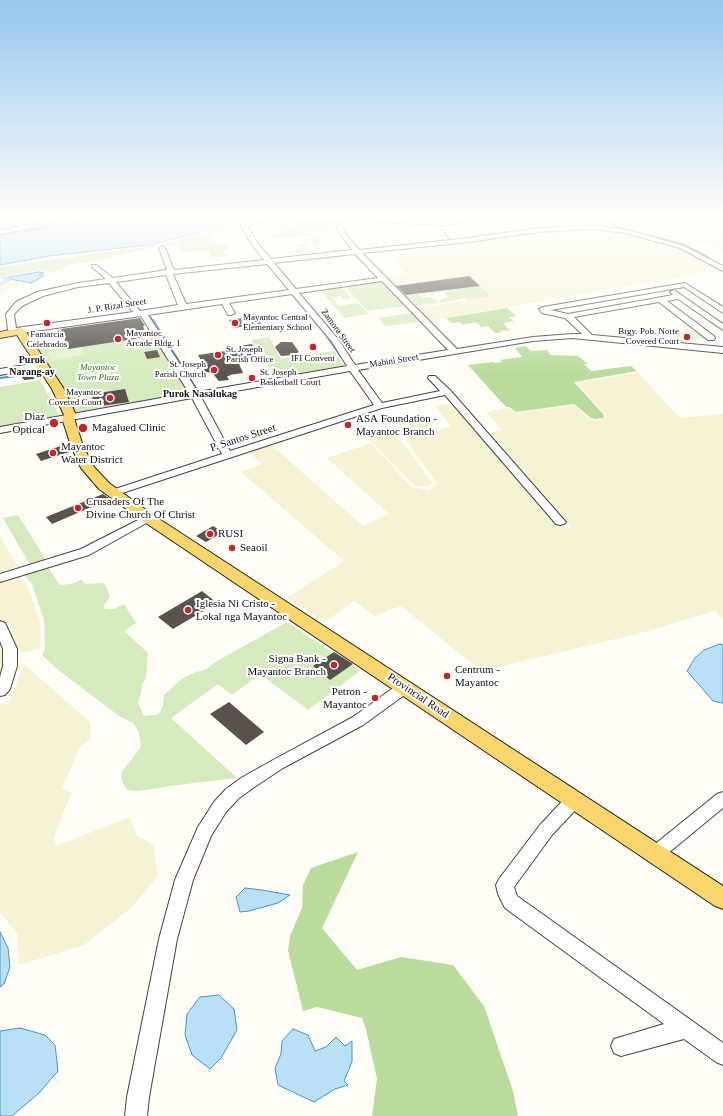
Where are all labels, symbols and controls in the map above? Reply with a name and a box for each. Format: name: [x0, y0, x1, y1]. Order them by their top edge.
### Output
street label: J. P. Rizal Street: [87, 296, 147, 316]
street label: Zamora Street: [319, 307, 357, 355]
place label: Mayantoc Central Elementary School: [243, 313, 312, 334]
marker: Famarcia Celebrados: [42, 318, 52, 328]
marker: Mayantoc Central Elementary School: [230, 318, 240, 328]
place label: Brgy. Pob. Norte Covered Court: [618, 327, 679, 348]
place label: Mayantoc Arcade Bldg. 1: [126, 329, 181, 350]
place label: Famarcia Celebrados: [27, 330, 67, 351]
marker: Brgy. Pob. Norte Covered Court: [682, 332, 692, 342]
marker: Mayantoc Arcade Bldg. 1: [113, 334, 123, 344]
marker: IFI Convent: [308, 342, 318, 352]
place label: St. Joseph Parish Office: [226, 345, 274, 366]
marker: St. Joseph Parish Office: [213, 350, 223, 360]
street label: Mabini Street: [369, 352, 419, 370]
district label: Purok Narang-ay: [9, 354, 55, 378]
place label: IFI Convent: [291, 354, 335, 364]
place label: St. Joseph Parish Church: [155, 360, 206, 381]
park label: Mayantoc Town Plaza: [77, 363, 119, 384]
marker: St. Joseph Parish Church: [209, 365, 219, 375]
place label: St. Joseph Basketball Court: [260, 368, 321, 389]
marker: St. Joseph Basketball Court: [247, 373, 257, 383]
place label: Mayantoc Covered Court: [49, 388, 102, 409]
district label: Purok Nasalukag: [163, 388, 237, 400]
marker: Mayantoc Covered Court: [105, 393, 115, 403]
place label: Diaz Optical: [13, 410, 45, 436]
place label: ASA Foundation - Mayantoc Branch: [356, 412, 437, 438]
marker: Diaz Optical: [48, 417, 60, 429]
marker: ASA Foundation - Mayantoc Branch: [343, 420, 353, 430]
place label: Magalued Clinic: [92, 421, 166, 435]
street label: P. Santos Street: [209, 421, 277, 455]
marker: Magalued Clinic: [77, 422, 89, 434]
place label: Mayantoc Water District: [61, 440, 123, 466]
marker: Mayantoc Water District: [48, 448, 58, 458]
place label: Crusaders Of The Divine Church Of Christ: [86, 495, 195, 521]
marker: Crusaders Of The Divine Church Of Christ: [73, 503, 83, 513]
place label: RUSI: [218, 527, 243, 541]
marker: RUSI: [205, 529, 215, 539]
place label: Seaoil: [240, 541, 267, 555]
marker: Seaoil: [227, 543, 237, 553]
place label: Iglesia Ni Cristo - Lokal nga Mayantoc: [196, 597, 287, 623]
marker: Iglesia Ni Cristo - Lokal nga Mayantoc: [183, 605, 193, 615]
place label: Signa Bank - Mayantoc Branch: [248, 652, 326, 678]
marker: Signa Bank - Mayantoc Branch: [329, 660, 339, 670]
place label: Centrum - Mayantoc: [455, 663, 500, 689]
street label: Provincial Road: [385, 671, 451, 721]
marker: Centrum - Mayantoc: [442, 671, 452, 681]
place label: Petron - Mayantoc: [323, 685, 367, 711]
marker: Petron - Mayantoc: [370, 693, 380, 703]

